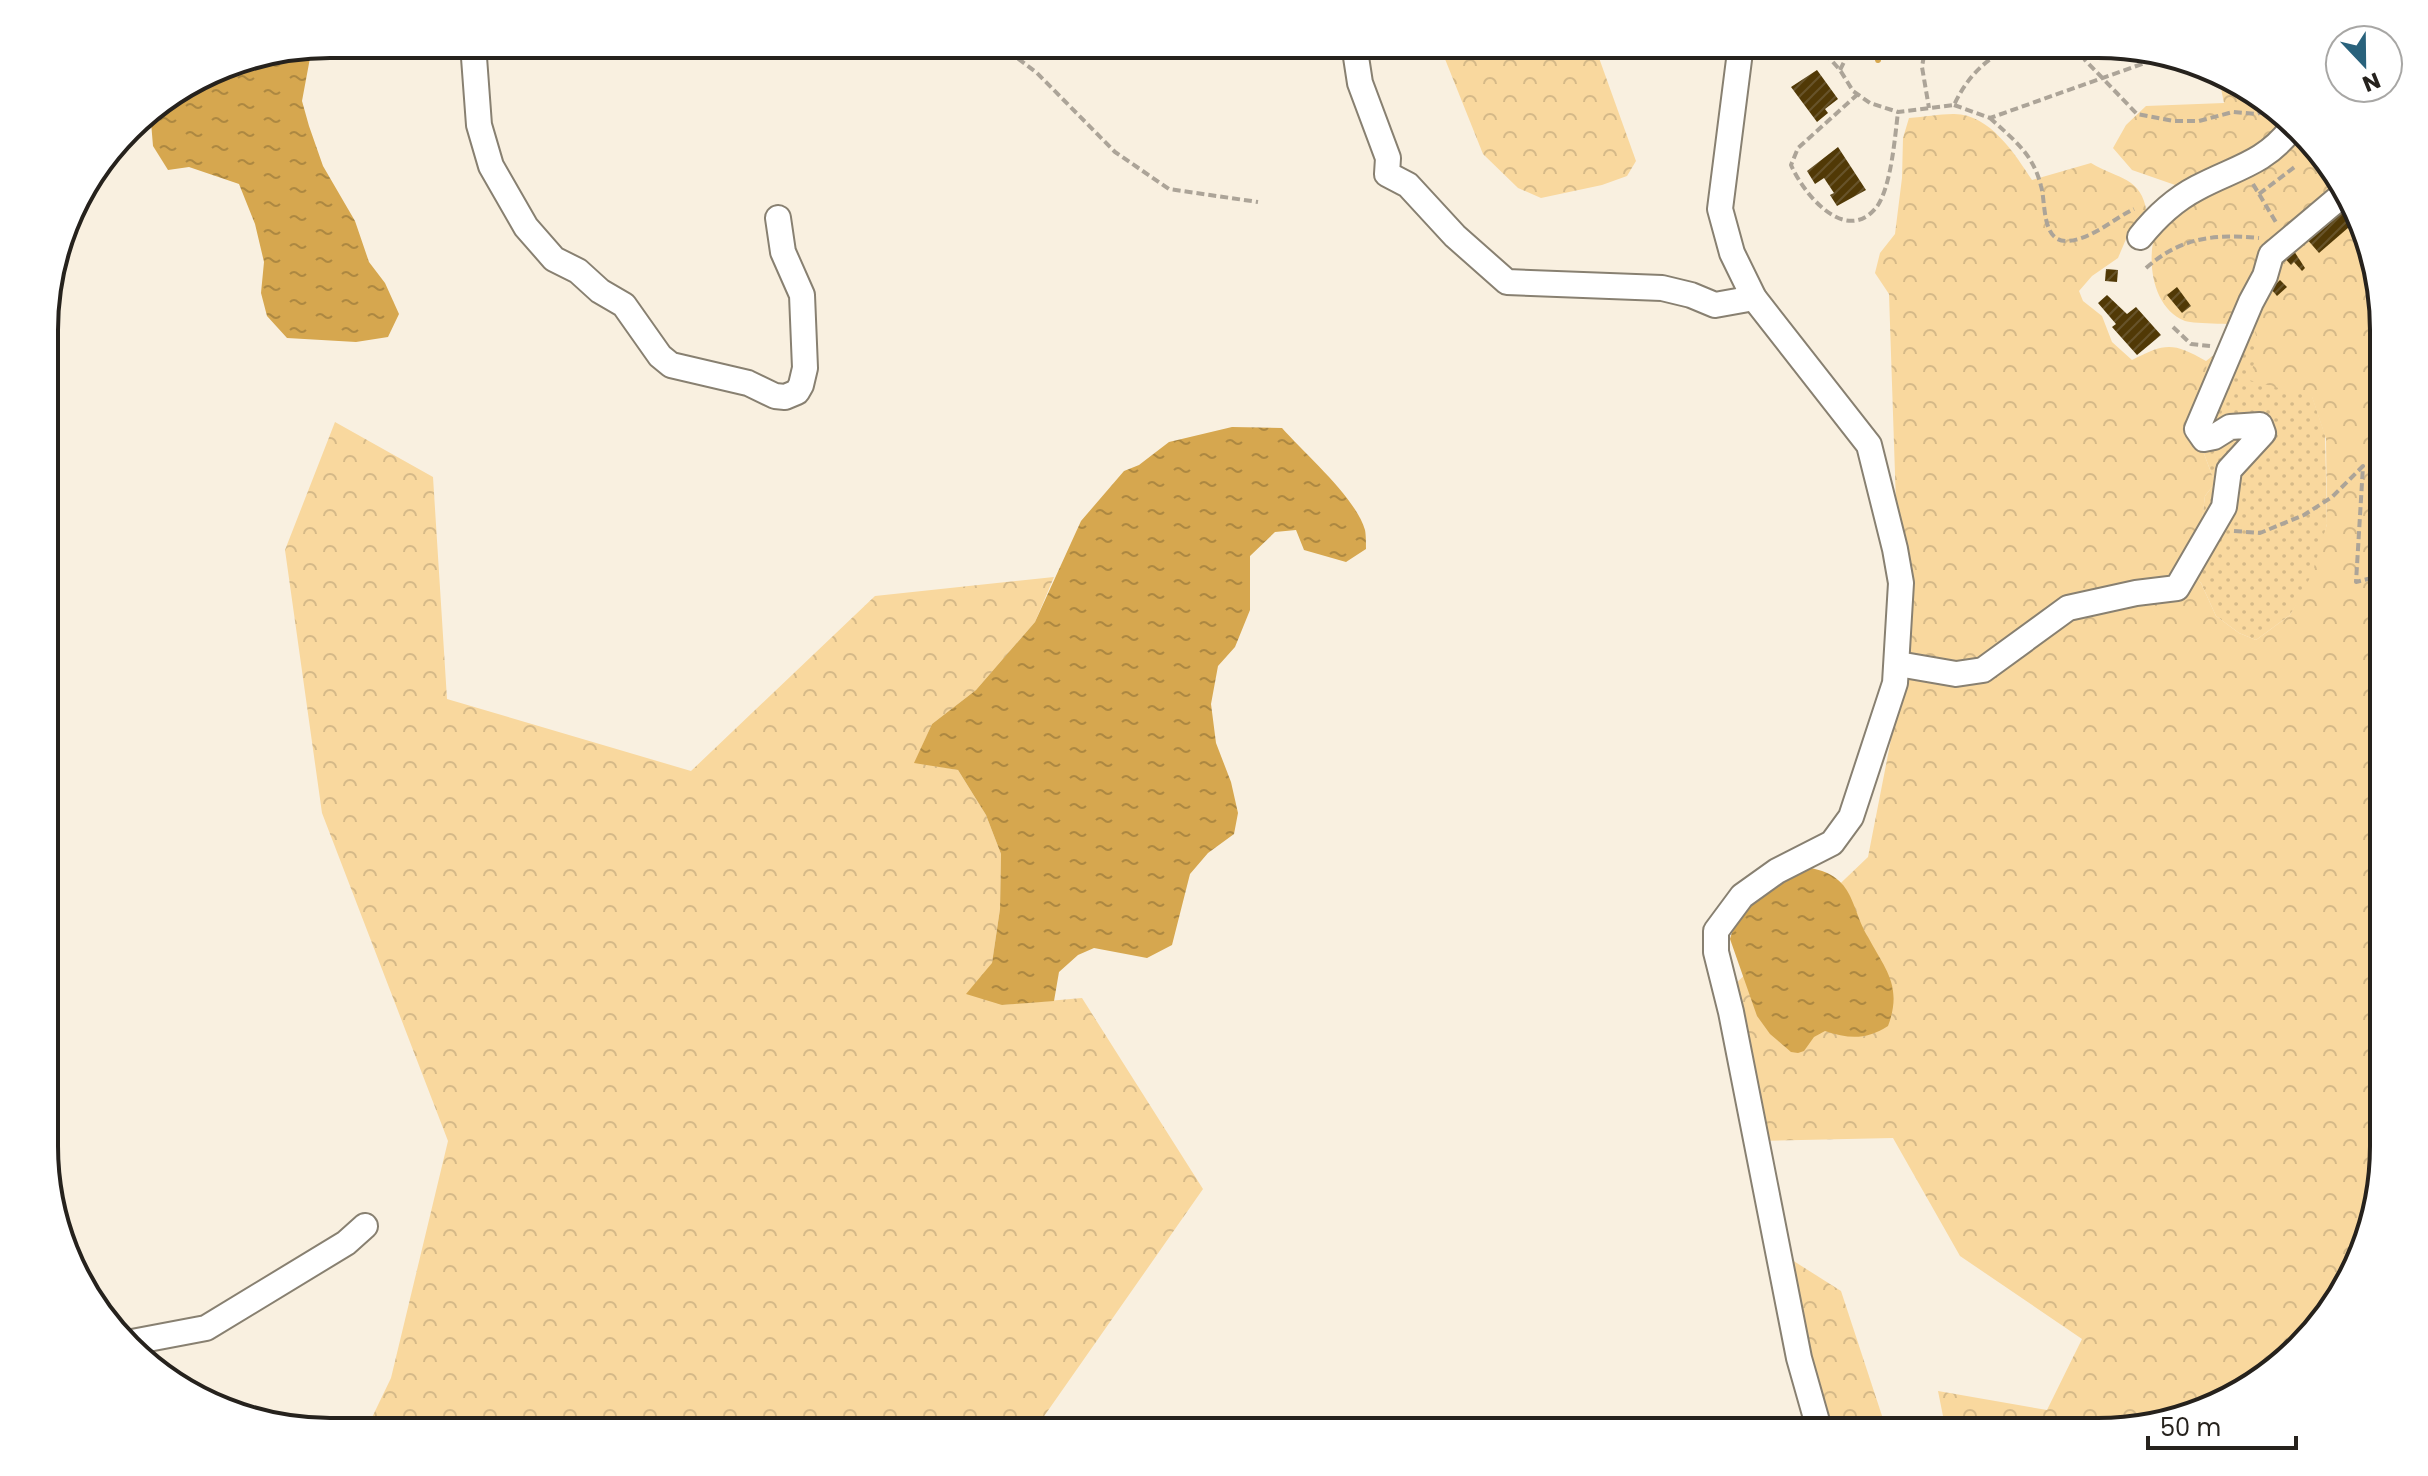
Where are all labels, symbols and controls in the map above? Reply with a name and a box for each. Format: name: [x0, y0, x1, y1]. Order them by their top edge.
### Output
north arrow: [2324, 24, 2404, 104]
text: N: [2358, 65, 2385, 100]
scale bar: [2148, 1400, 2296, 1450]
text: 50 m: [2160, 1411, 2221, 1444]

